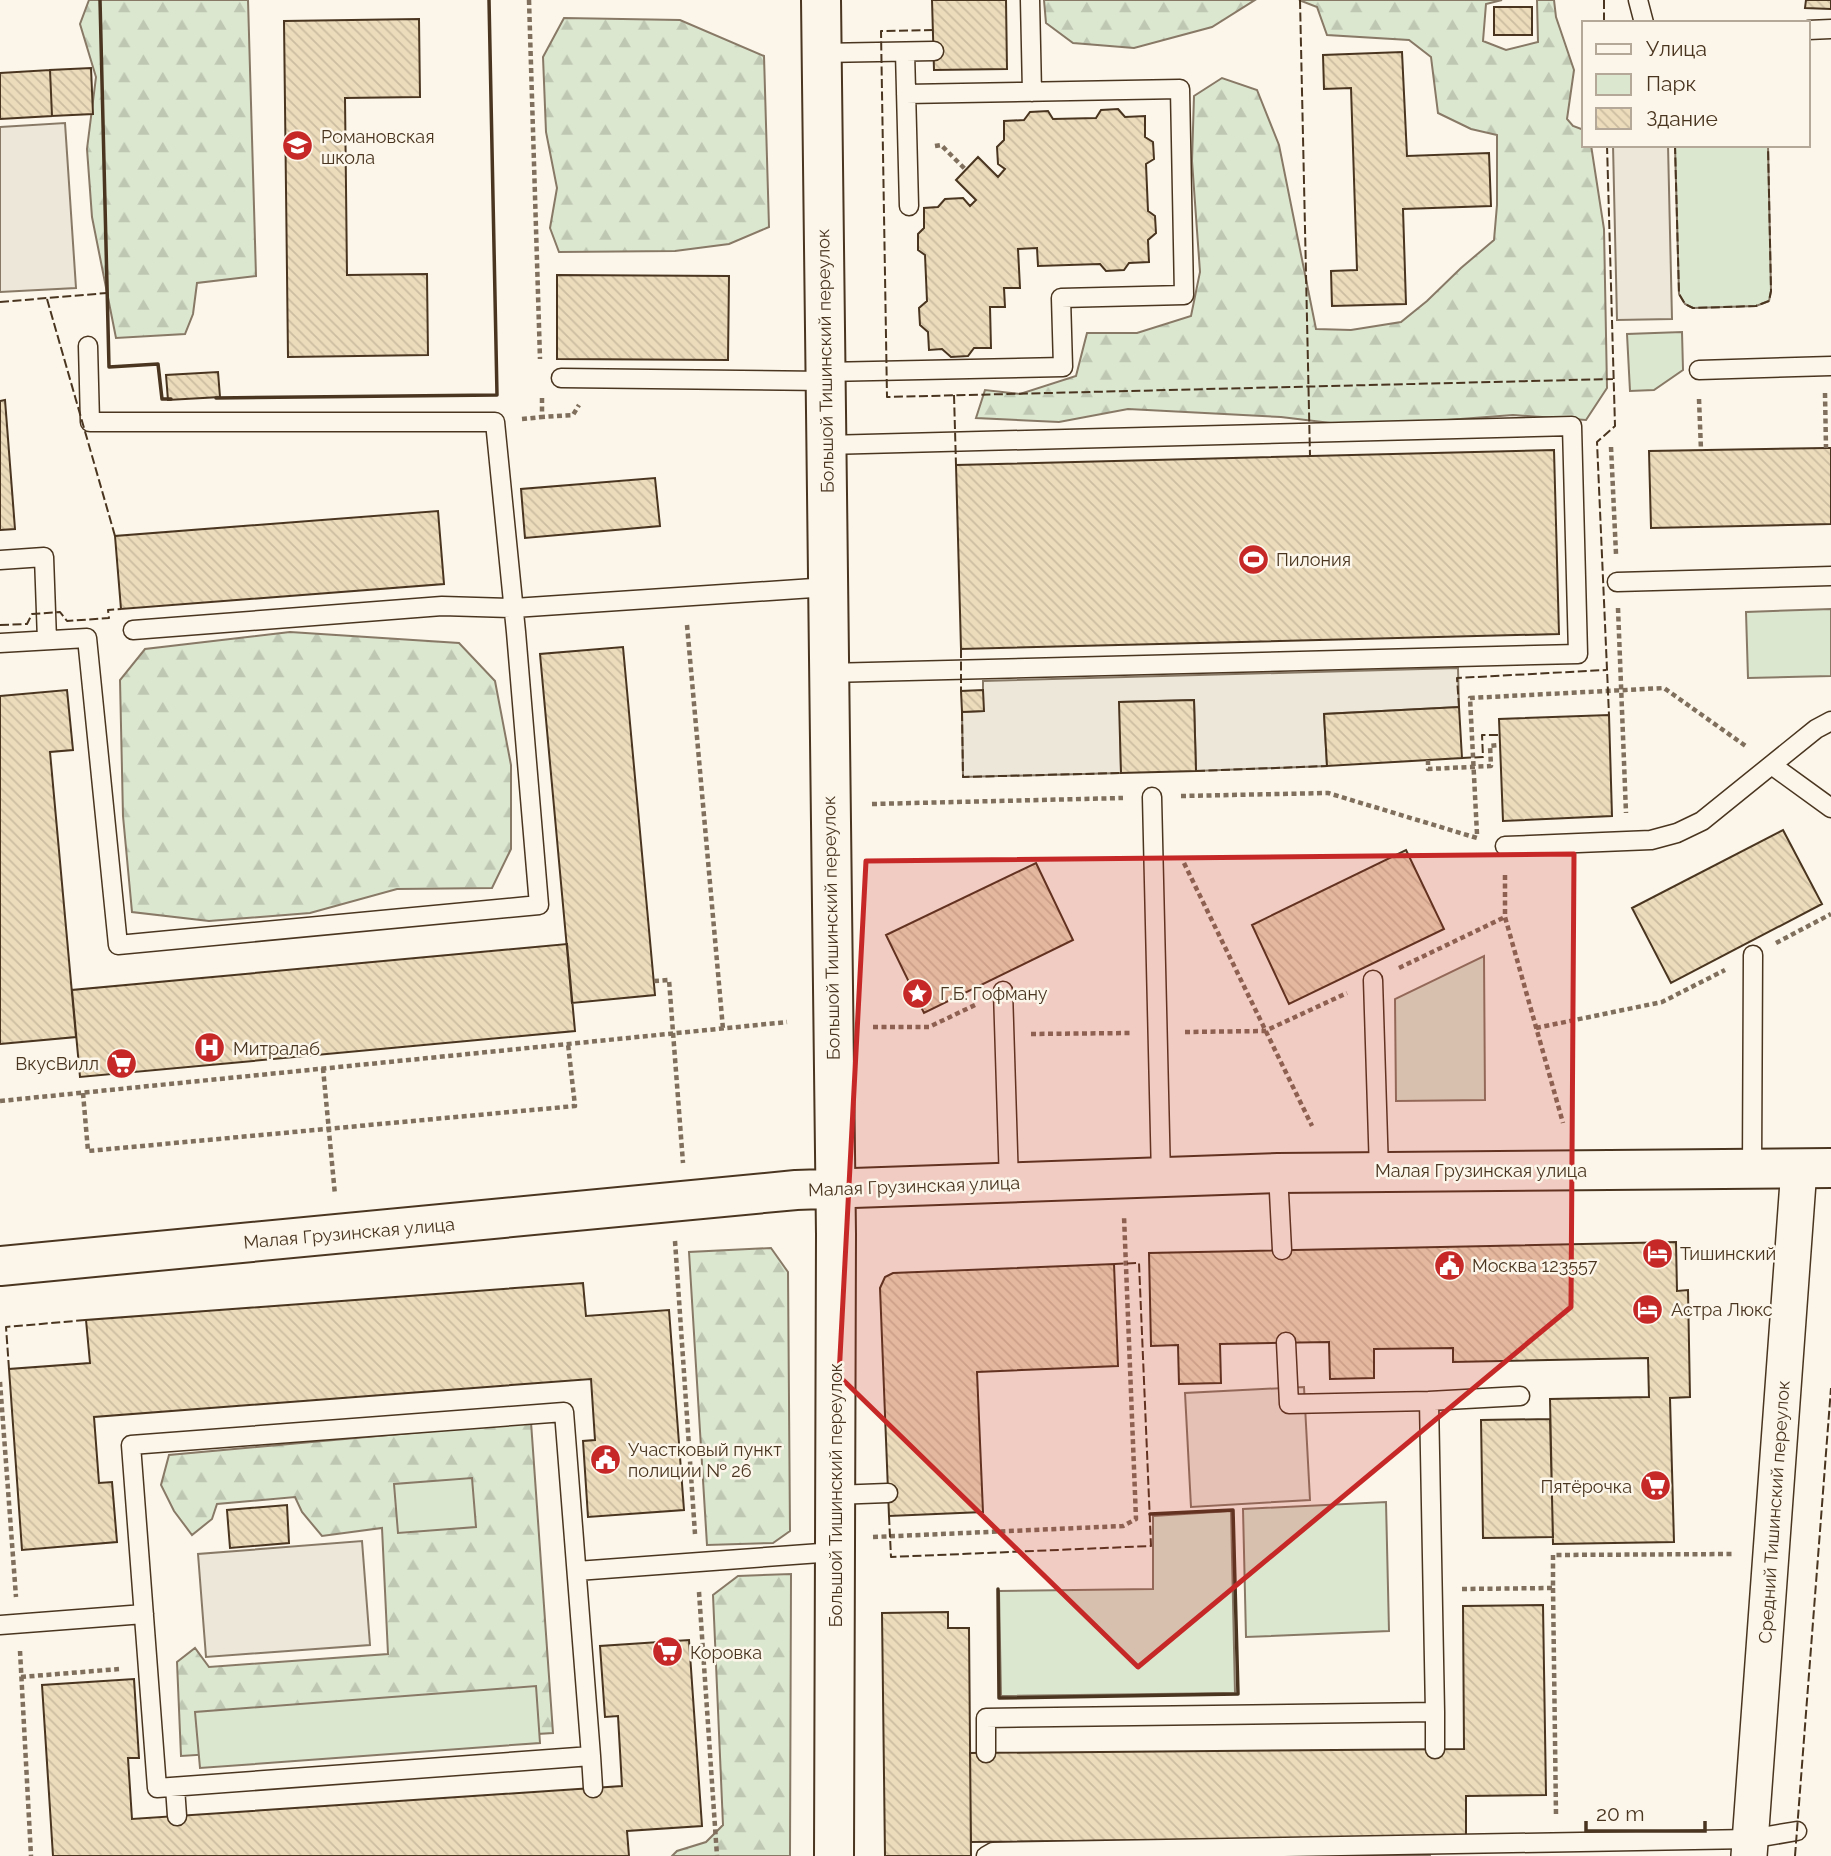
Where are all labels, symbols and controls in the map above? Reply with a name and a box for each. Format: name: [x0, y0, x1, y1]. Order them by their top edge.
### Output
legend: [1582, 21, 1810, 147]
text: Улица: [1646, 36, 1707, 61]
text: Парк: [1646, 71, 1696, 96]
text: Здание: [1646, 106, 1718, 131]
place label: Романовская школа: [321, 126, 435, 168]
school or university icon: Романовская школа: [281, 129, 315, 163]
street label: Большой Тишинский переулок: [812, 229, 838, 493]
sports icon: Пилония: [1236, 542, 1270, 576]
place label: Пилония: [1276, 549, 1351, 570]
street label: Большой Тишинский переулок: [818, 796, 844, 1060]
place icon: Г.Б. Гофману: [900, 976, 934, 1010]
place label: Г.Б. Гофману: [940, 983, 1048, 1004]
hospital icon: Митралаб: [193, 1031, 227, 1065]
place label: Митралаб: [233, 1038, 320, 1059]
supermarket icon: ВкусВилл: [105, 1046, 139, 1080]
place label: ВкусВилл: [15, 1053, 99, 1074]
street label: Малая Грузинская улица: [1375, 1160, 1587, 1181]
street label: Малая Грузинская улица: [808, 1172, 1020, 1200]
street label: Малая Грузинская улица: [242, 1213, 456, 1253]
hotel icon: Тишинский: [1640, 1236, 1674, 1270]
place label: Тишинский: [1680, 1243, 1776, 1264]
public building icon: Москва 123557: [1432, 1248, 1466, 1282]
place label: Москва 123557: [1472, 1255, 1598, 1276]
hotel icon: Астра Люкс: [1631, 1292, 1665, 1326]
place label: Астра Люкс: [1671, 1299, 1773, 1320]
street label: Большой Тишинский переулок: [825, 1363, 846, 1627]
street label: Средний Тишинский переулок: [1754, 1380, 1794, 1644]
place label: Участковый пункт полиции № 26: [628, 1439, 782, 1481]
public building icon: Участковый пункт полиции № 26: [588, 1442, 622, 1476]
supermarket icon: Пятёрочка: [1638, 1469, 1672, 1503]
place label: Пятёрочка: [1540, 1476, 1632, 1497]
supermarket icon: Коровка: [650, 1635, 684, 1669]
place label: Коровка: [690, 1642, 762, 1663]
scale bar: [1586, 1790, 1705, 1834]
text: 20 m: [1596, 1801, 1644, 1826]

